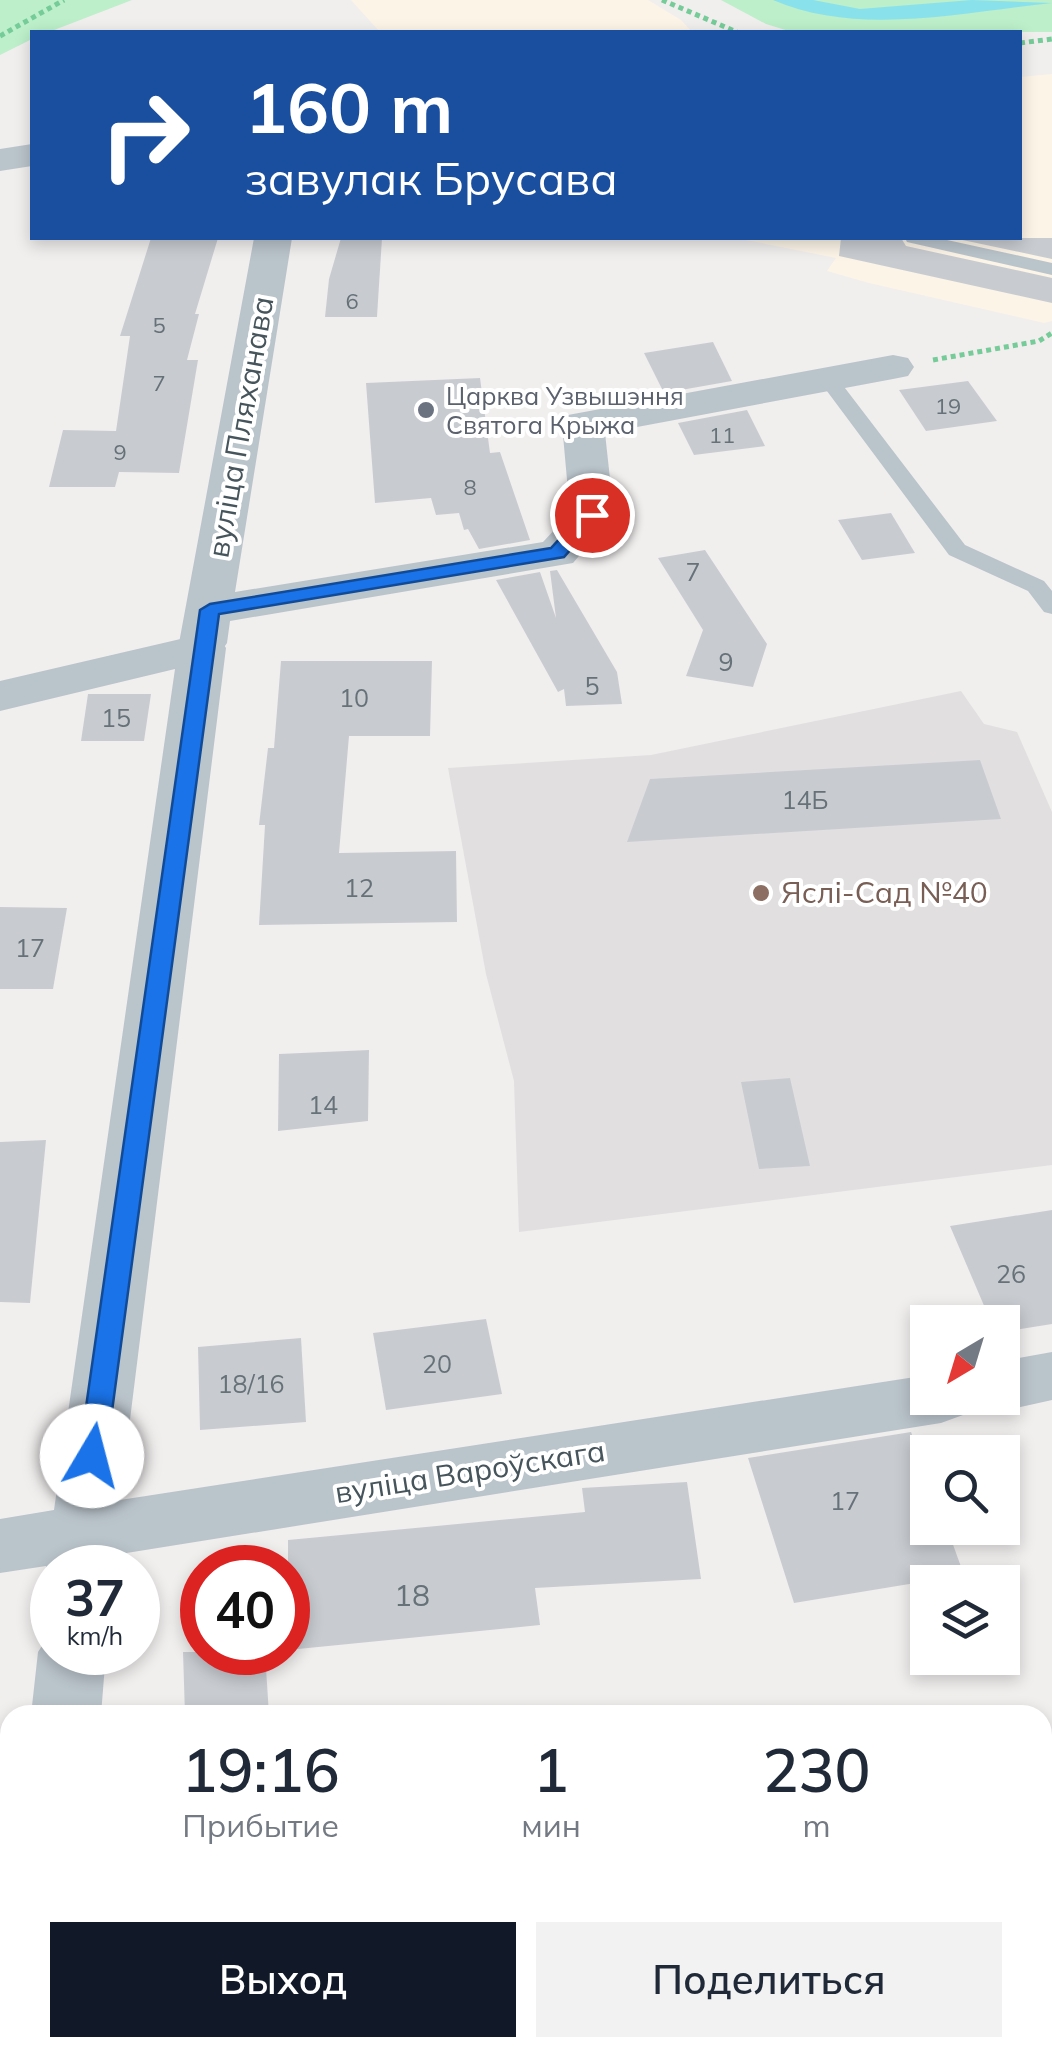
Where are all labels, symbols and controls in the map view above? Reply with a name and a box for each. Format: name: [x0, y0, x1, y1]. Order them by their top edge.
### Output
text: 160 m: [245, 63, 453, 151]
icon: right: [80, 70, 210, 200]
text: завулак Брусава: [245, 150, 618, 206]
house number: 6: [345, 287, 359, 315]
street label: вуліца Пляханава: [198, 293, 282, 560]
house number: 5: [152, 311, 166, 339]
house number: 7: [152, 369, 166, 397]
place label: Царква Узвышэння Святога Крыжа: [446, 380, 684, 440]
house number: 19: [935, 392, 961, 420]
marker: Царква Узвышэння Святога Крыжа: [415, 399, 437, 421]
house number: 11: [709, 421, 735, 449]
house number: 9: [113, 438, 127, 466]
house number: 8: [463, 473, 477, 501]
pin: [550, 473, 635, 558]
icon: arrive: [565, 488, 620, 543]
house number: 7: [685, 556, 701, 587]
house number: 9: [718, 646, 734, 677]
house number: 5: [584, 670, 600, 701]
house number: 10: [339, 682, 369, 713]
house number: 15: [101, 702, 131, 733]
house number: 14Б: [782, 784, 828, 815]
house number: 12: [344, 872, 374, 903]
place label: Яслі-Сад №40: [781, 873, 988, 911]
marker: Яслі-Сад №40: [750, 882, 772, 904]
house number: 17: [15, 932, 45, 963]
house number: 14: [308, 1089, 338, 1120]
house number: 26: [996, 1258, 1026, 1289]
north arrow: [910, 1305, 1020, 1415]
map controls: [910, 1305, 1020, 1675]
house number: 20: [422, 1348, 452, 1379]
house number: 18/16: [217, 1368, 285, 1399]
position arrow: [40, 1404, 144, 1508]
street label: вуліца Вароўскага: [332, 1431, 608, 1511]
button: search: [910, 1435, 1020, 1545]
house number: 17: [830, 1485, 860, 1516]
speed limit sign: 40: [180, 1545, 310, 1675]
button: layers: [910, 1565, 1020, 1675]
text: 37: [65, 1566, 125, 1629]
house number: 18: [394, 1576, 430, 1614]
text: km/h: [67, 1620, 123, 1651]
text: 19:16: [182, 1732, 340, 1807]
text: 1: [533, 1732, 569, 1807]
text: 230: [762, 1732, 870, 1807]
text: Прибытие: [182, 1805, 339, 1845]
text: мин: [521, 1805, 581, 1845]
text: m: [802, 1805, 831, 1845]
button: Выход: [50, 1922, 516, 2037]
button: Поделиться: [536, 1922, 1002, 2037]

